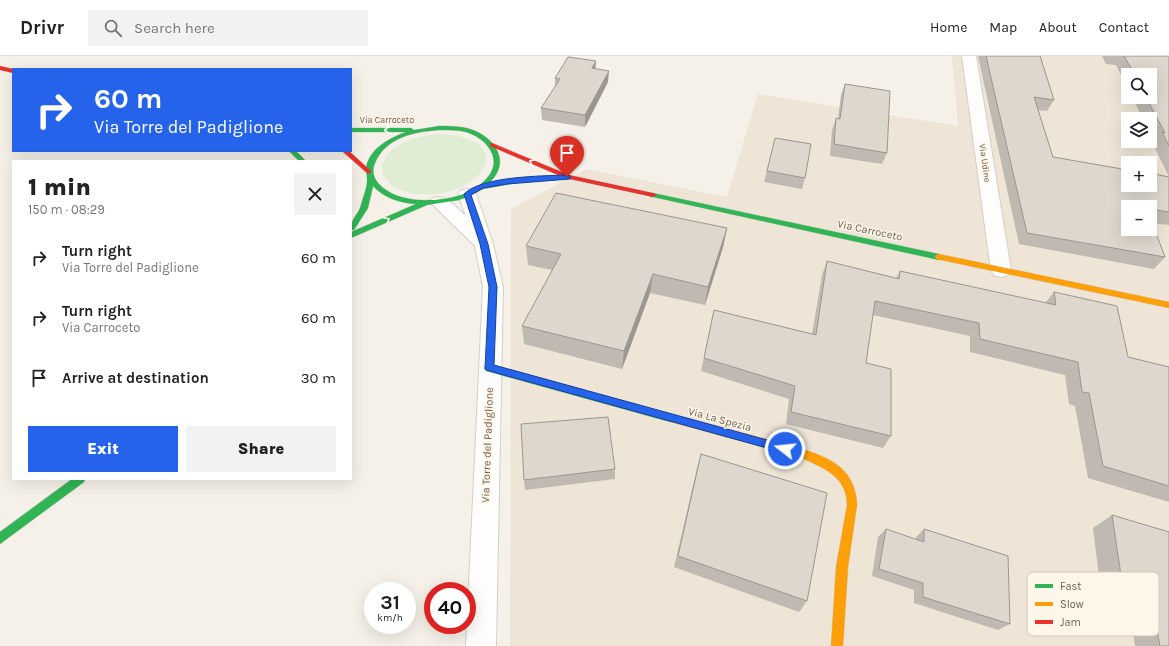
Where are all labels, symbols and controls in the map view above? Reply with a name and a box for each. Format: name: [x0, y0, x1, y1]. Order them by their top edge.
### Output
search box: [88, 10, 368, 46]
text: Drivr: [20, 17, 64, 39]
icon: search: [102, 17, 124, 39]
text: Search here: [134, 19, 215, 37]
text: Home: [930, 19, 967, 36]
text: Map: [989, 19, 1017, 36]
text: About: [1039, 19, 1077, 36]
text: Contact: [1099, 19, 1149, 36]
map controls: [1121, 68, 1157, 236]
button: search: [1121, 68, 1157, 104]
text: 60 m: [94, 82, 162, 115]
icon: right: [28, 84, 80, 136]
button: layers: [1121, 112, 1157, 148]
street label: Via Carroceto: [360, 115, 414, 125]
text: Via Torre del Padiglione: [94, 116, 283, 138]
one-way arrow: [384, 126, 390, 134]
pin: [550, 136, 584, 177]
icon: arrive: [556, 142, 578, 164]
street label: Via Udine: [977, 143, 993, 183]
button: +: [1121, 156, 1157, 192]
one-way arrow: [528, 158, 535, 166]
text: 1 min: [28, 173, 91, 201]
button: close: [294, 173, 336, 215]
button: −: [1121, 200, 1157, 236]
text: 150 m · 08:29: [28, 202, 105, 217]
one-way arrow: [383, 216, 390, 224]
street label: Via Carroceto: [836, 217, 904, 244]
text: Turn right: [62, 242, 132, 260]
icon: right: [28, 247, 50, 269]
text: 60 m: [301, 249, 336, 267]
text: Via Torre del Padiglione: [62, 260, 199, 275]
text: Turn right: [62, 302, 132, 320]
icon: right: [28, 307, 50, 329]
text: 60 m: [301, 309, 336, 327]
text: Via Carroceto: [62, 320, 140, 335]
icon: arrive: [28, 367, 50, 389]
text: Arrive at destination: [62, 369, 209, 387]
text: 30 m: [301, 369, 336, 387]
street label: Via Torre del Padiglione: [479, 387, 496, 503]
street label: Via La Spezia: [687, 405, 753, 434]
button: Exit: [28, 426, 178, 472]
button: Share: [186, 426, 336, 472]
position arrow: [764, 428, 806, 470]
legend: [1027, 572, 1159, 636]
text: Fast: [1060, 580, 1081, 593]
speed limit sign: 40: [424, 582, 476, 634]
text: 31: [380, 591, 400, 614]
text: Slow: [1060, 598, 1084, 611]
text: km/h: [377, 612, 403, 624]
text: Jam: [1060, 616, 1081, 629]

